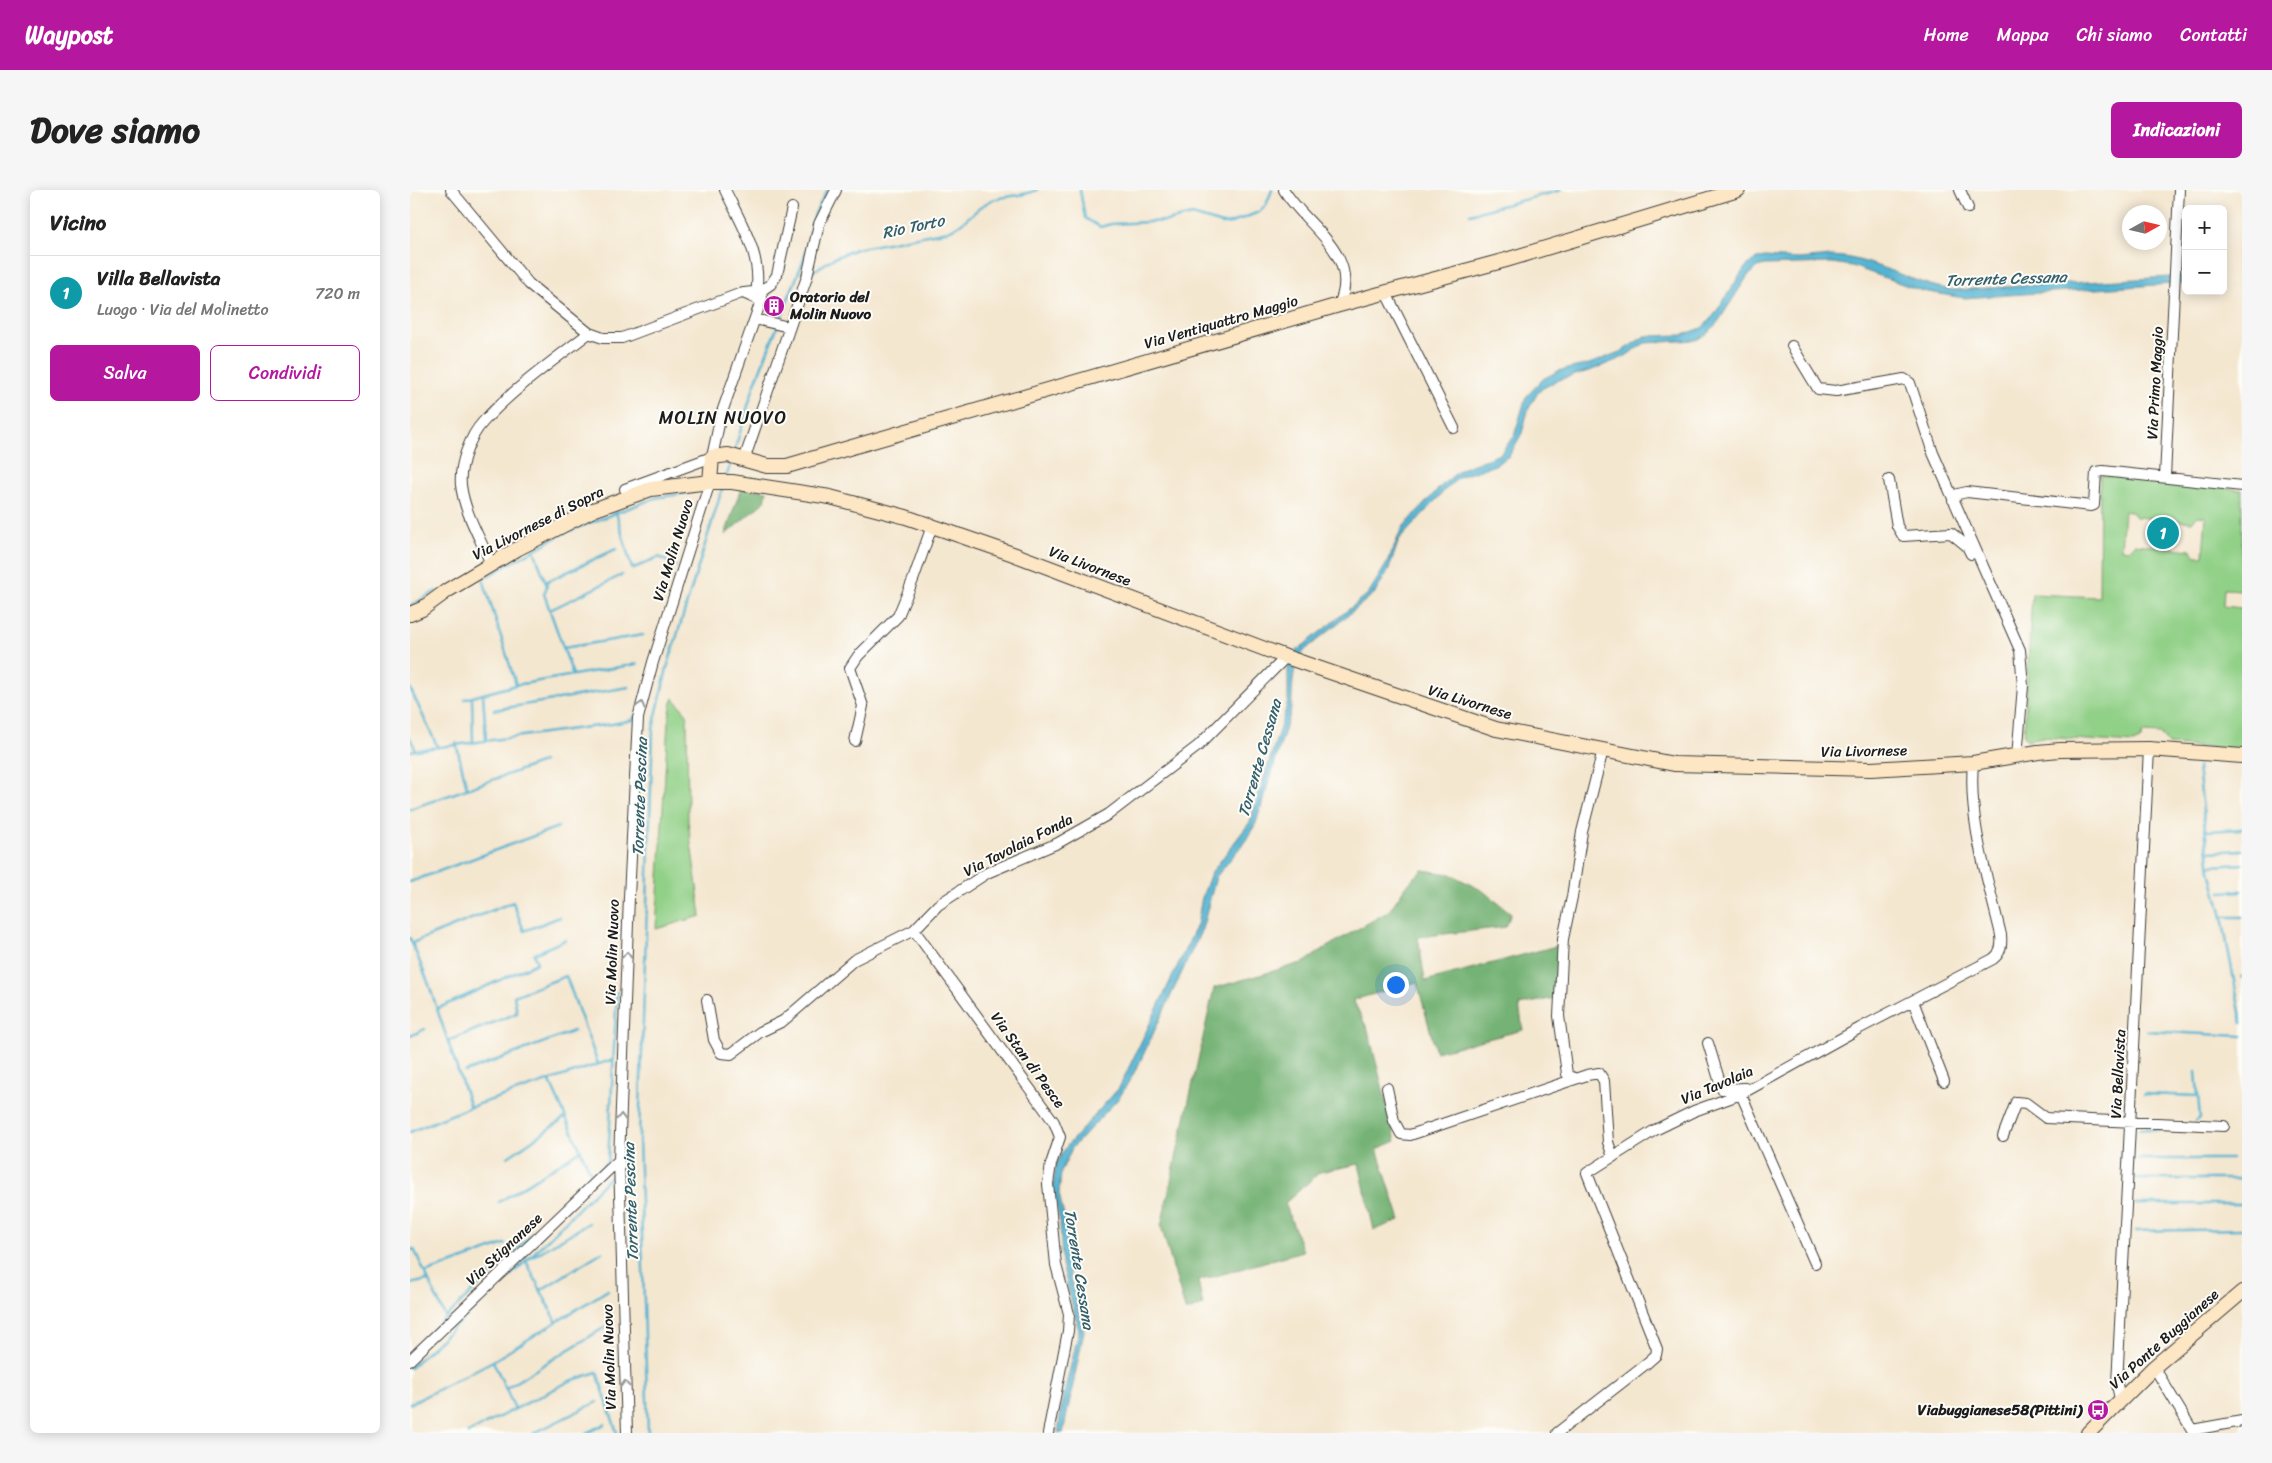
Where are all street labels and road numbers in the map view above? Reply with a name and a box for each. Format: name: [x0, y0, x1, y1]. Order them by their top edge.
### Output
street label: Via Ventiquattro Maggio: [1141, 287, 1301, 356]
street label: Via Primo Maggio: [2139, 325, 2171, 440]
street label: Via Livornese di Sopra: [468, 478, 609, 567]
street label: Via Molin Nuovo: [645, 495, 701, 604]
street label: Via Livornese: [1045, 538, 1135, 594]
street label: Via Livornese: [1425, 677, 1515, 727]
street label: Via Livornese: [1821, 737, 1907, 765]
street label: Via Tavolaia Fonda: [959, 806, 1078, 884]
street label: Via Molin Nuovo: [597, 898, 627, 1005]
street label: Via Stan di Pesce: [984, 1006, 1072, 1114]
street label: Via Bellavista: [2103, 1028, 2133, 1119]
street label: Via Tavolaia: [1677, 1058, 1758, 1112]
street label: Via Stignanese: [459, 1206, 549, 1292]
street label: Via Ponte Buggianese: [2103, 1282, 2225, 1396]
street label: Via Molin Nuovo: [594, 1303, 624, 1410]

